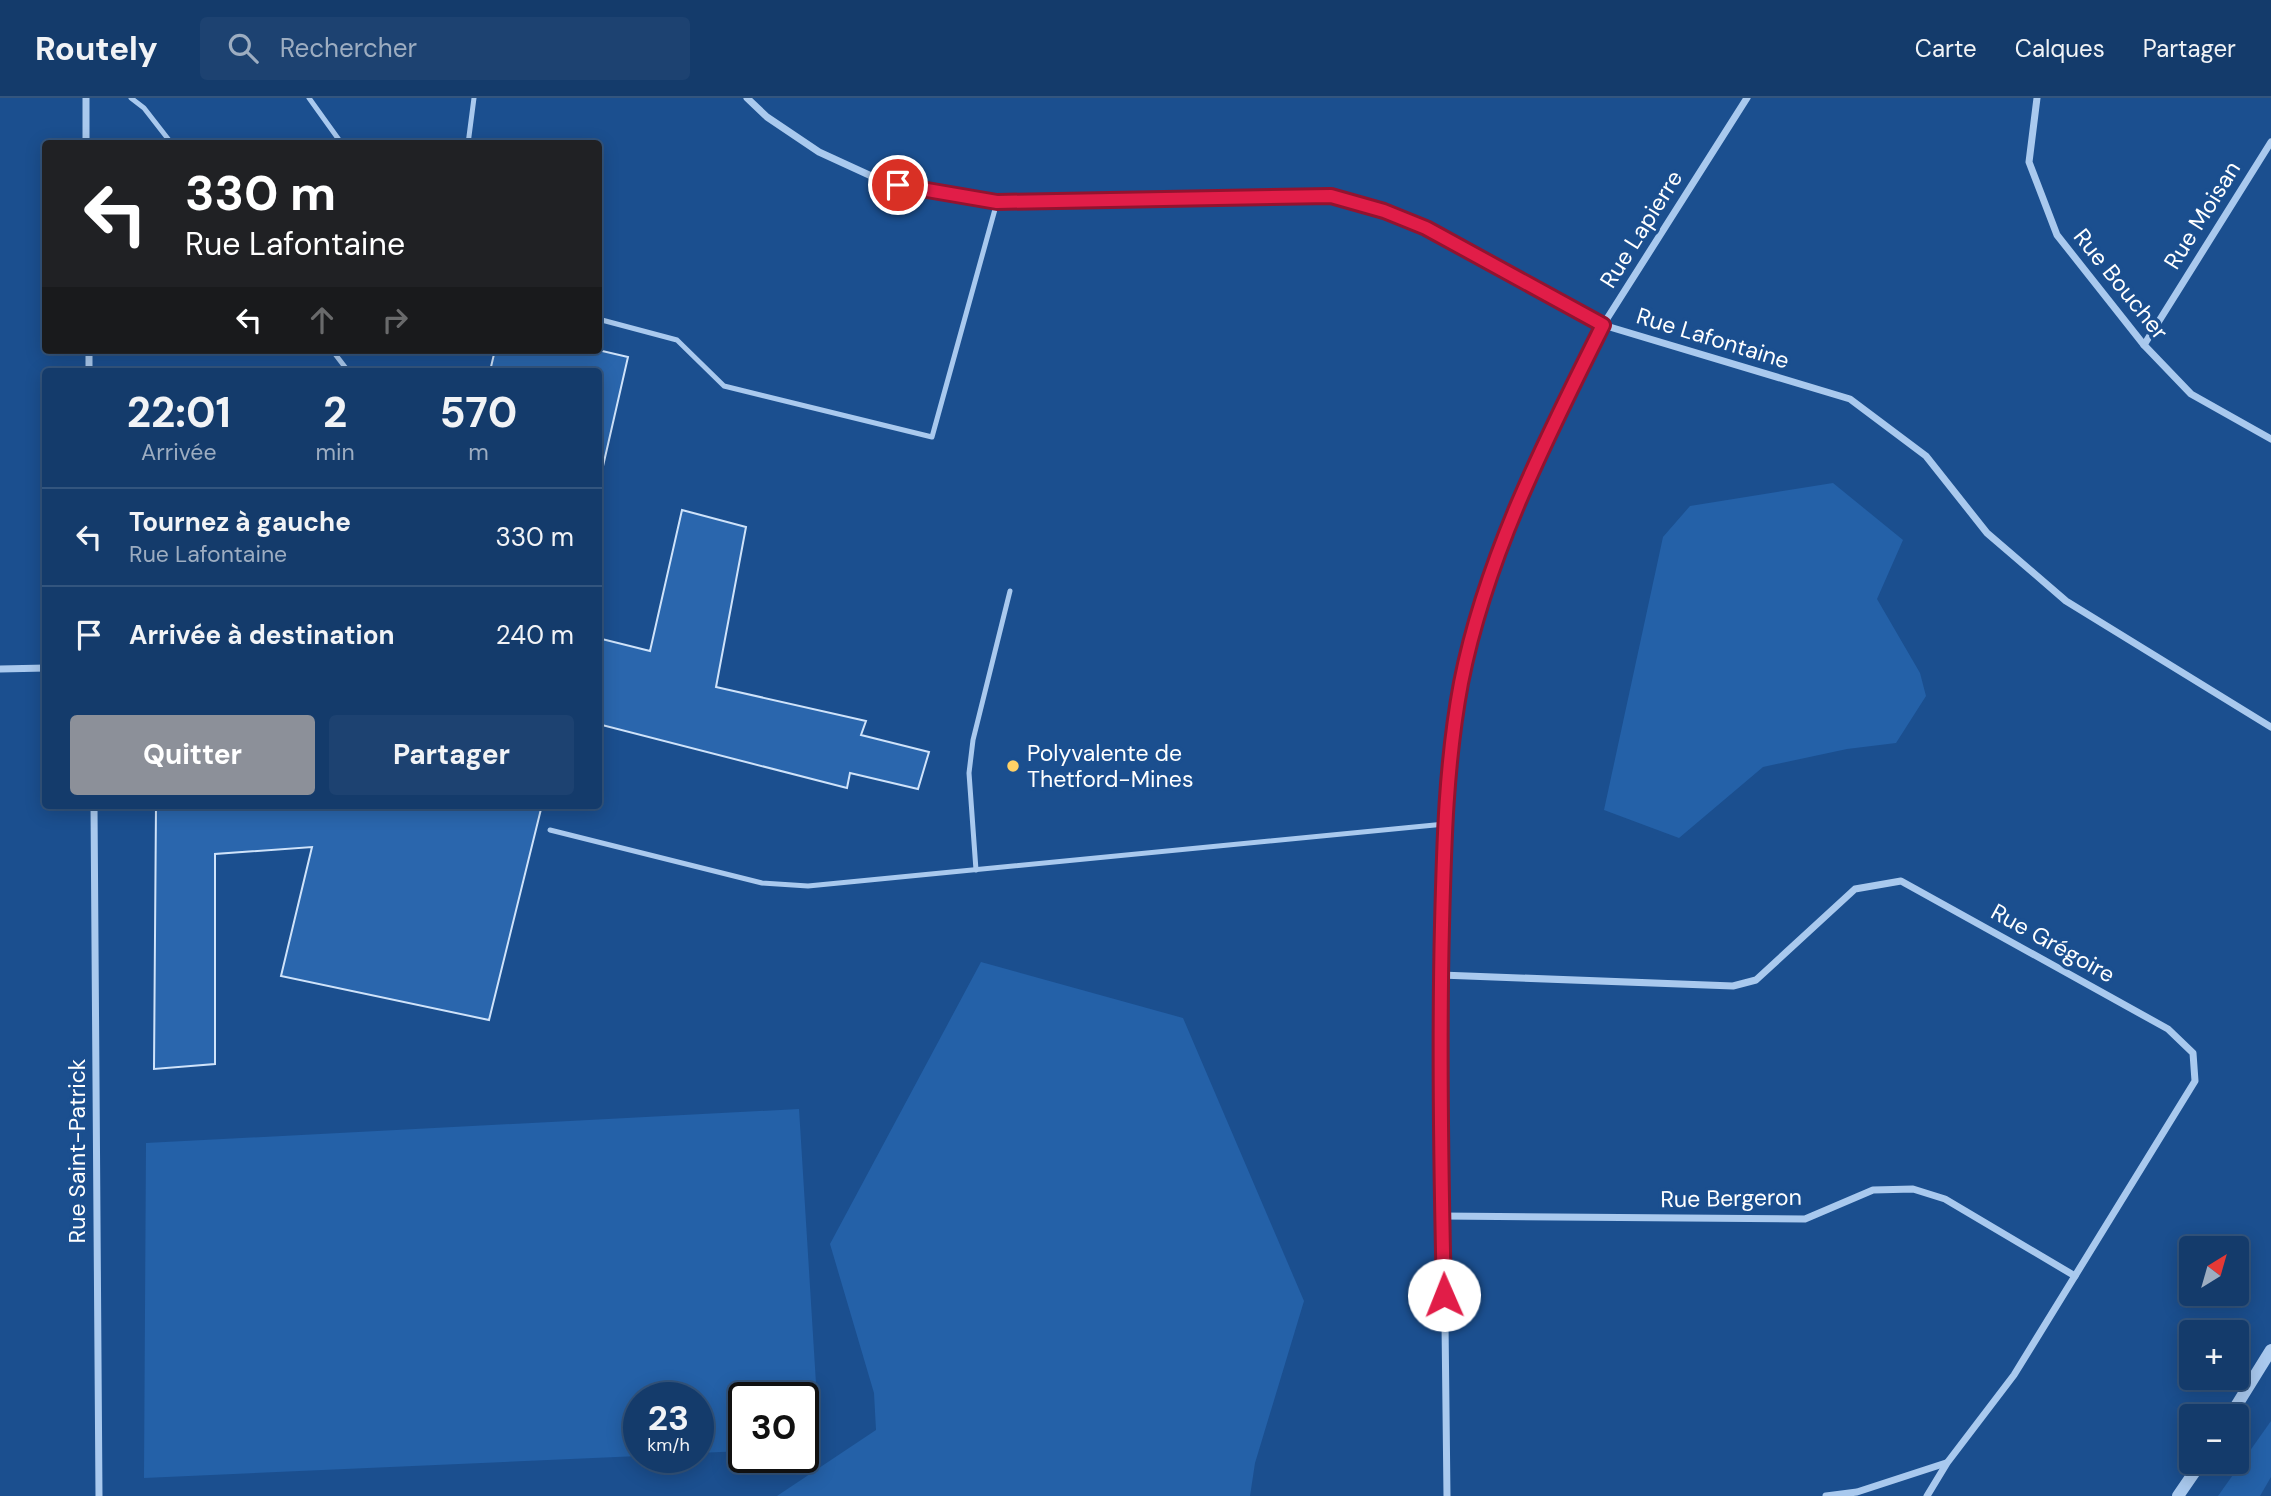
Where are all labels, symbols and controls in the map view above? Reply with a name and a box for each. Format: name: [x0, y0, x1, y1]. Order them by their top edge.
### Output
search box: [200, 17, 690, 80]
text: Routely: [35, 27, 158, 70]
icon: search: [224, 29, 262, 67]
text: Rechercher: [280, 31, 417, 65]
text: Carte: [1915, 33, 1977, 64]
text: Calques: [2015, 33, 2105, 64]
text: Partager: [2143, 33, 2236, 64]
pin: [868, 155, 928, 215]
street label: Rue Moisan: [2157, 155, 2247, 275]
text: 330 m: [185, 161, 336, 225]
street label: Rue Lapierre: [1593, 165, 1689, 293]
icon: arrive: [879, 166, 917, 204]
icon: left: [70, 168, 161, 259]
street label: Rue Boucher: [2067, 222, 2175, 346]
text: Rue Lafontaine: [185, 223, 405, 265]
icon: left: [230, 301, 268, 339]
icon: ahead: [303, 301, 341, 339]
icon: right: [376, 301, 414, 339]
street label: Rue Lafontaine: [1633, 301, 1793, 375]
text: 22:01: [127, 385, 231, 440]
text: 2: [323, 385, 347, 440]
text: 570: [440, 385, 517, 440]
text: Arrivée: [141, 437, 217, 467]
text: min: [316, 437, 355, 467]
text: m: [468, 437, 489, 467]
text: Tournez à gauche: [129, 505, 351, 539]
icon: left: [70, 518, 108, 556]
text: 330 m: [495, 520, 574, 554]
text: Rue Lafontaine: [129, 539, 287, 569]
icon: arrive: [70, 616, 108, 654]
text: Arrivée à destination: [129, 618, 395, 652]
text: 240 m: [496, 618, 574, 652]
button: Quitter: [70, 715, 315, 795]
button: Partager: [329, 715, 574, 795]
place label: Polyvalente de Thetford-Mines: [1027, 738, 1193, 794]
marker: Polyvalente de Thetford-Mines: [1005, 758, 1021, 774]
street label: Rue Grégoire: [1986, 897, 2120, 989]
street label: Rue Saint-Patrick: [62, 1058, 92, 1243]
street label: Rue Bergeron: [1660, 1182, 1802, 1214]
north arrow: [2179, 1236, 2249, 1306]
map controls: [2179, 1236, 2249, 1474]
position arrow: [1407, 1258, 1481, 1332]
button: +: [2179, 1320, 2249, 1390]
speed limit sign: 30: [728, 1382, 819, 1473]
text: 23: [648, 1395, 689, 1441]
button: −: [2179, 1404, 2249, 1474]
text: km/h: [647, 1433, 690, 1457]

